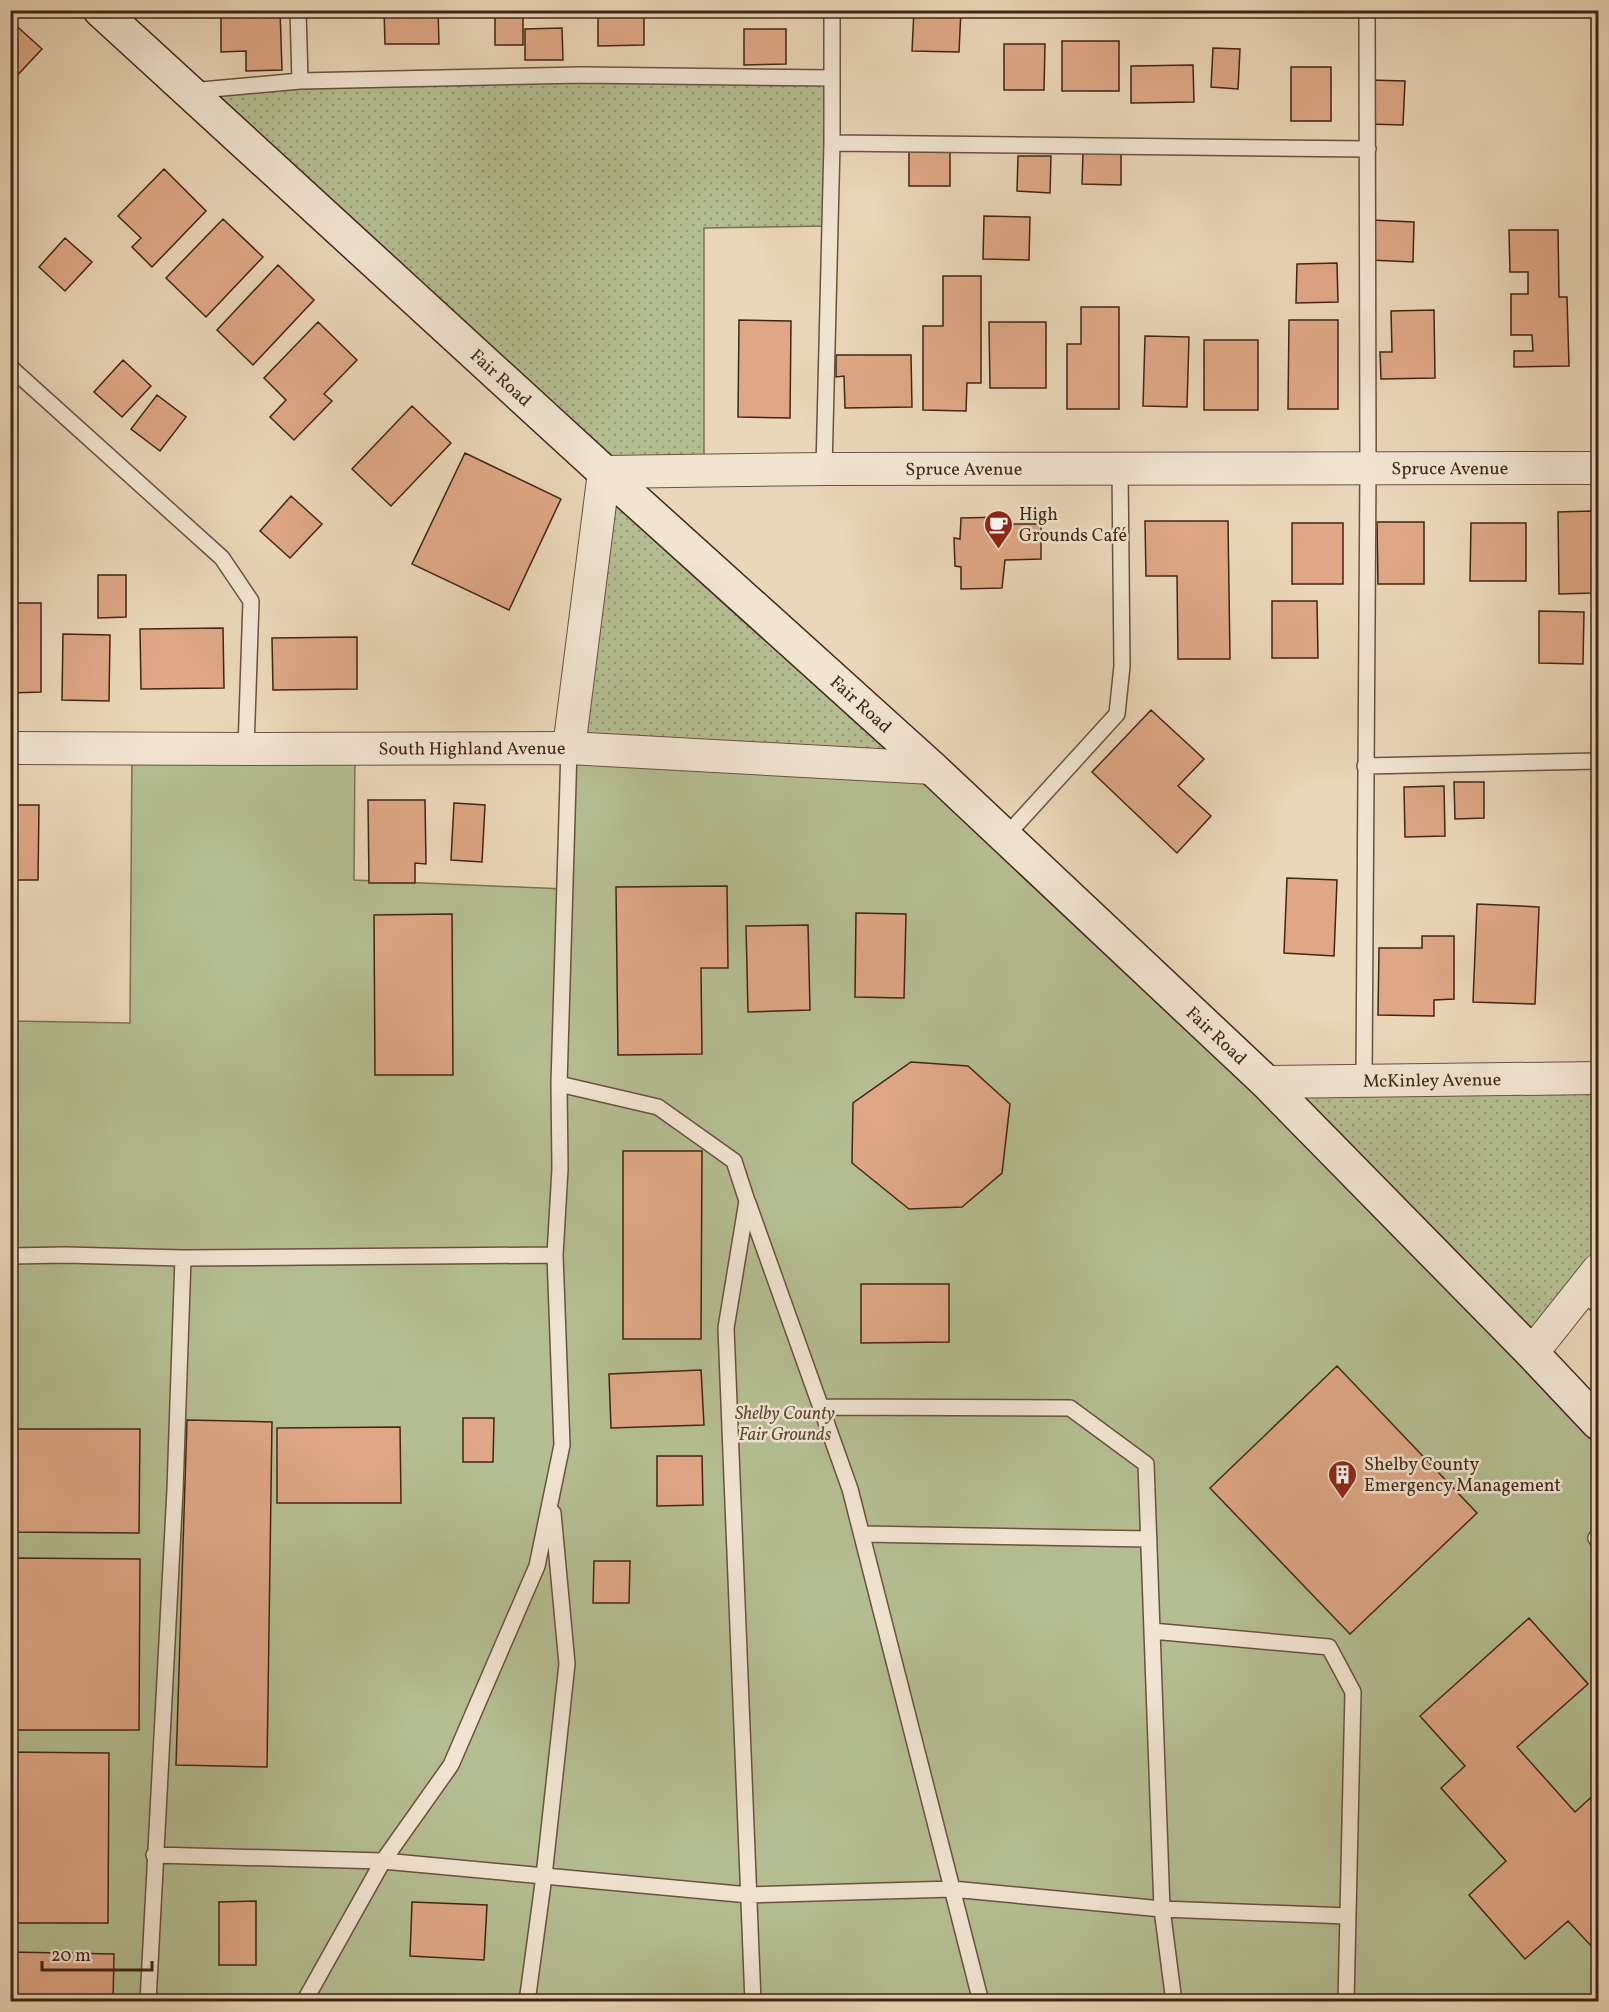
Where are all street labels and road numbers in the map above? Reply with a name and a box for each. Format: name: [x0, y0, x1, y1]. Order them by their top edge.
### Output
street label: Fair Road: [464, 344, 536, 413]
street label: Spruce Avenue: [1391, 457, 1508, 482]
street label: Spruce Avenue: [905, 458, 1022, 483]
street label: Fair Road: [824, 671, 896, 740]
street label: South Highland Avenue: [378, 737, 566, 763]
street label: Fair Road: [1179, 1002, 1251, 1071]
street label: McKinley Avenue: [1363, 1068, 1501, 1095]

